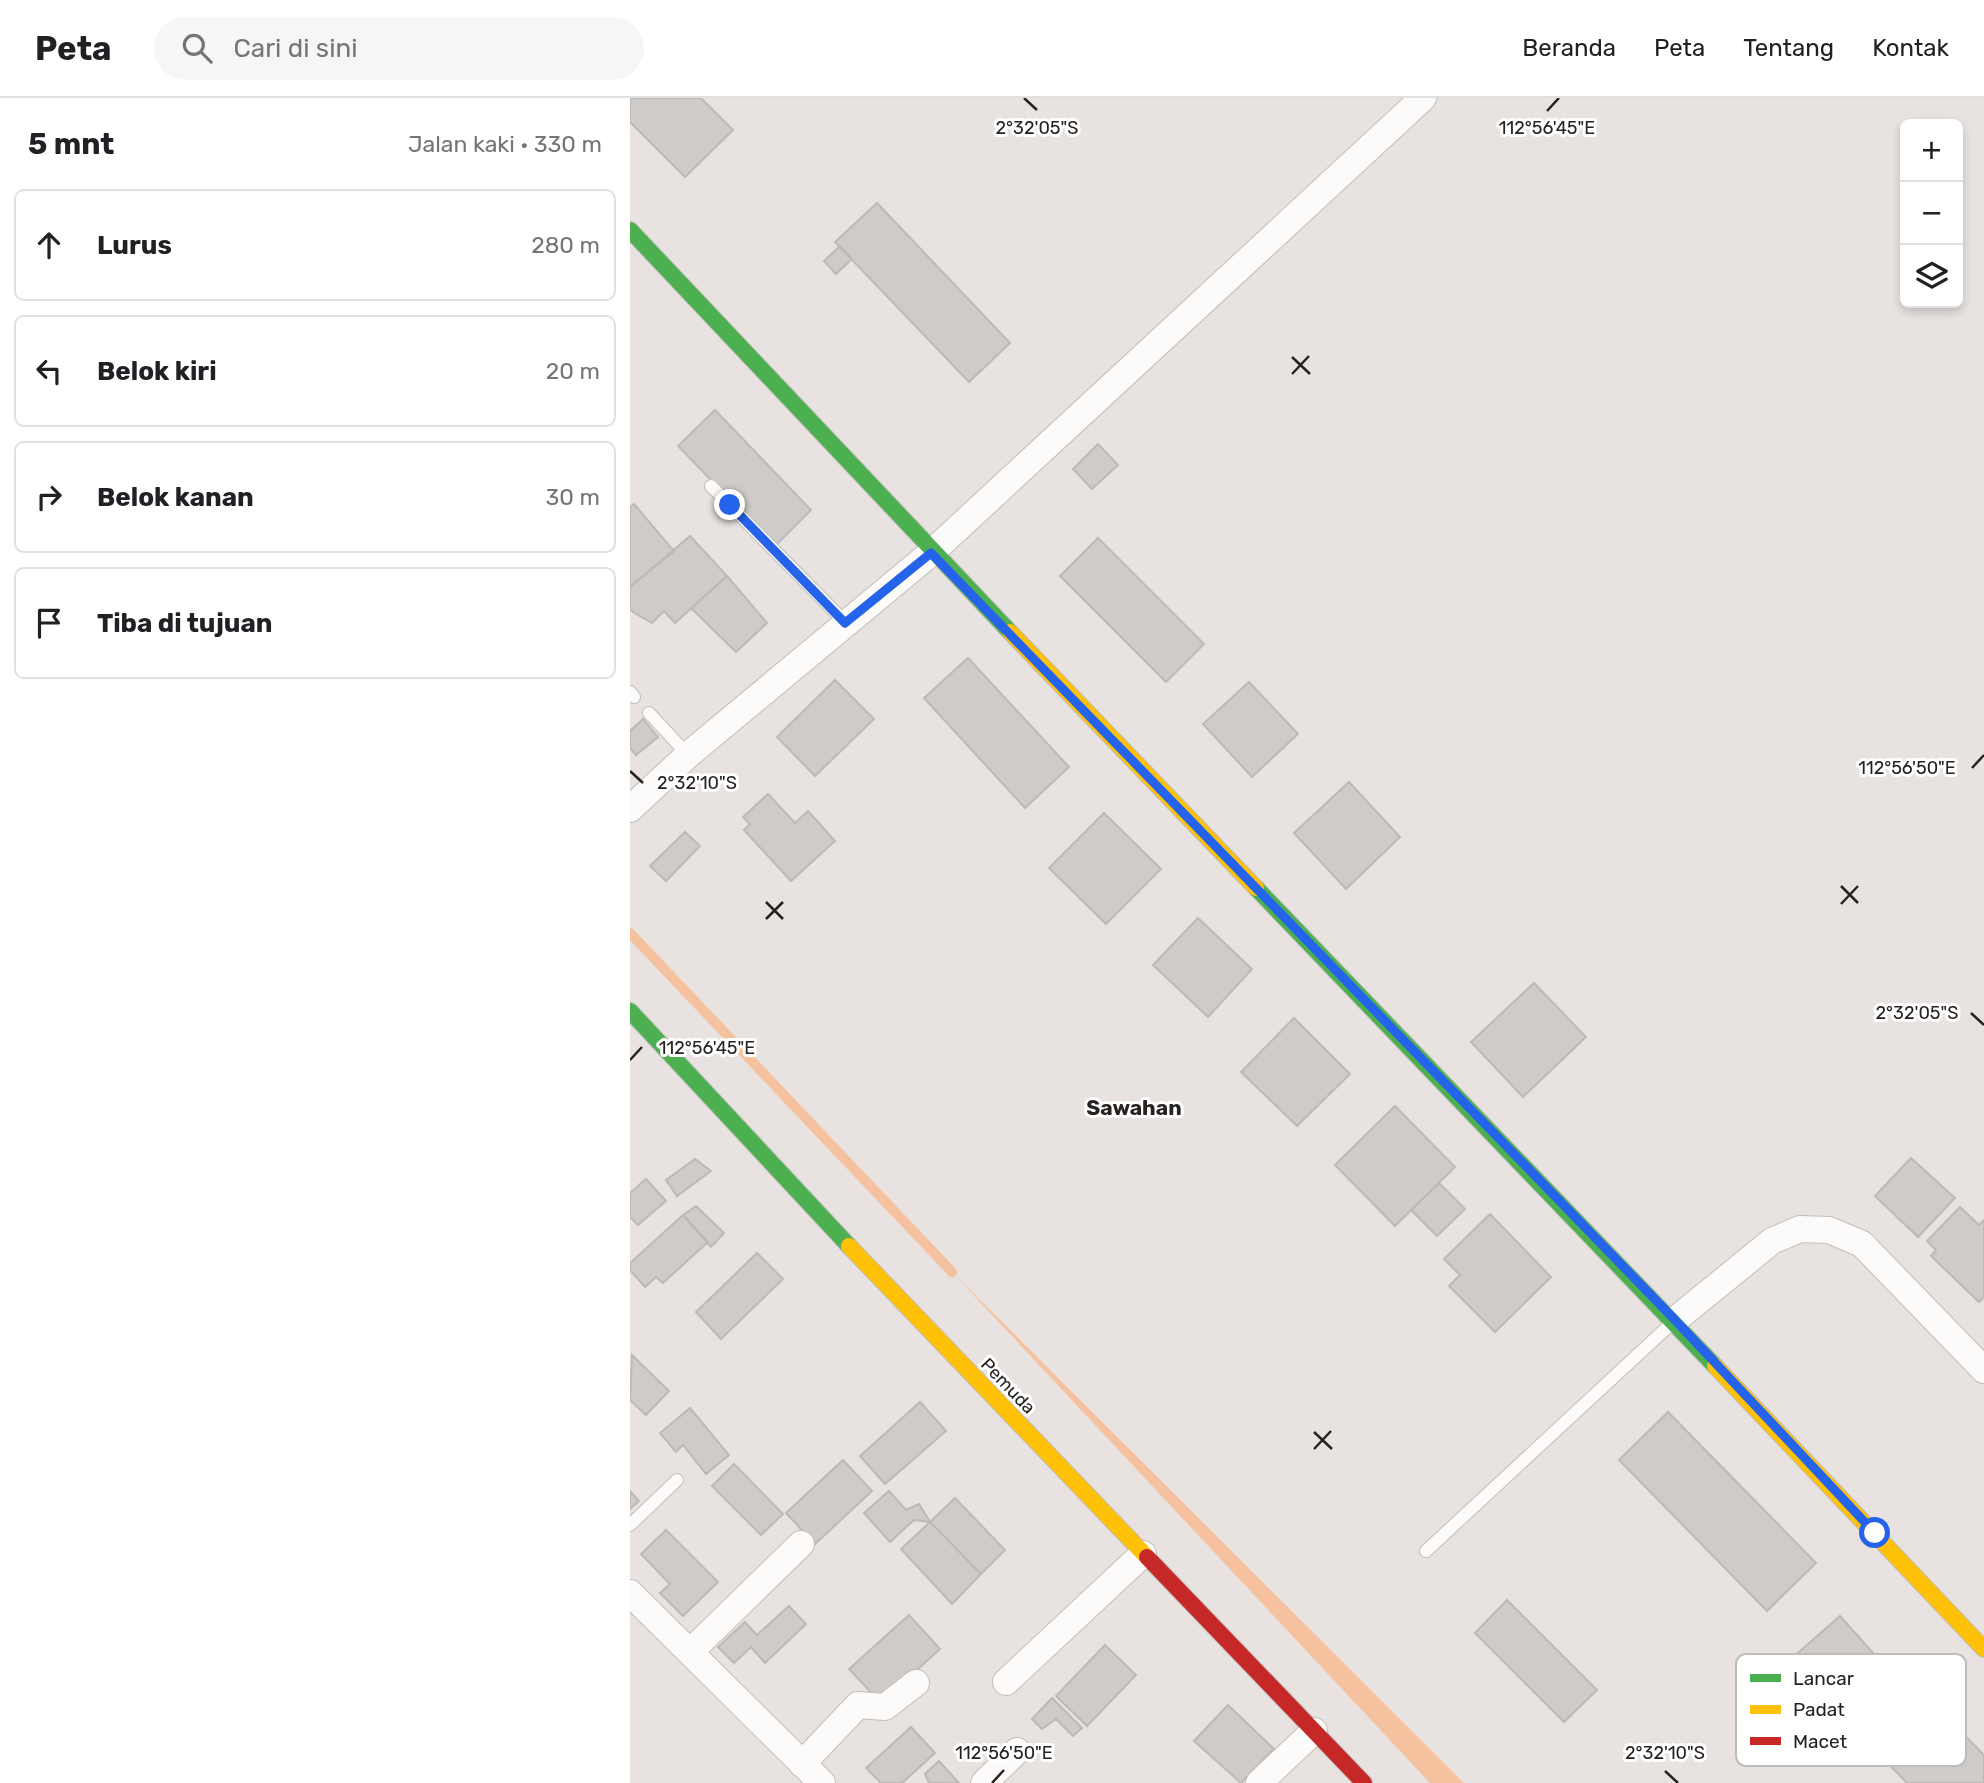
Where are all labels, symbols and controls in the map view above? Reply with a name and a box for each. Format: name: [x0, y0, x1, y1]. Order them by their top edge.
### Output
search box: [154, 17, 644, 80]
text: Peta: [35, 29, 112, 68]
icon: search: [178, 29, 216, 67]
text: Cari di sini: [234, 33, 357, 64]
text: Beranda: [1522, 34, 1616, 62]
text: Peta: [1654, 34, 1705, 62]
text: Tentang: [1743, 34, 1834, 62]
text: Kontak: [1872, 34, 1949, 62]
text: 2°32'05"S: [996, 117, 1078, 139]
text: 112°56'45"E: [1499, 117, 1595, 139]
map controls: [1900, 119, 1963, 308]
button: +: [1900, 119, 1963, 182]
text: 5 mnt: [28, 126, 114, 162]
text: Jalan kaki · 330 m: [408, 130, 602, 158]
button: −: [1900, 182, 1963, 245]
icon: ahead: [30, 226, 68, 264]
text: Lurus: [97, 230, 172, 261]
text: 280 m: [531, 231, 600, 259]
button: layers: [1900, 245, 1963, 308]
icon: left: [30, 352, 68, 390]
text: Belok kiri: [97, 356, 217, 387]
text: 20 m: [546, 357, 600, 385]
icon: right: [30, 478, 68, 516]
text: Belok kanan: [97, 482, 254, 513]
text: 30 m: [545, 483, 600, 511]
route end: [714, 489, 745, 520]
icon: arrive: [30, 604, 68, 642]
text: Tiba di tujuan: [97, 608, 272, 639]
text: 112°56'50"E: [1858, 757, 1956, 779]
text: 2°32'10"S: [657, 772, 737, 794]
text: 2°32'05"S: [1876, 1002, 1958, 1024]
text: 112°56'45"E: [659, 1037, 755, 1059]
district label: Sawahan: [1086, 1095, 1182, 1120]
street label: Pemuda: [976, 1354, 1040, 1418]
route start: [1859, 1517, 1890, 1548]
legend: [1736, 1654, 1966, 1766]
text: Lancar: [1793, 1667, 1855, 1690]
text: Padat: [1793, 1698, 1845, 1721]
text: Macet: [1793, 1730, 1848, 1753]
text: 112°56'50"E: [955, 1742, 1053, 1764]
text: 2°32'10"S: [1625, 1742, 1705, 1764]

